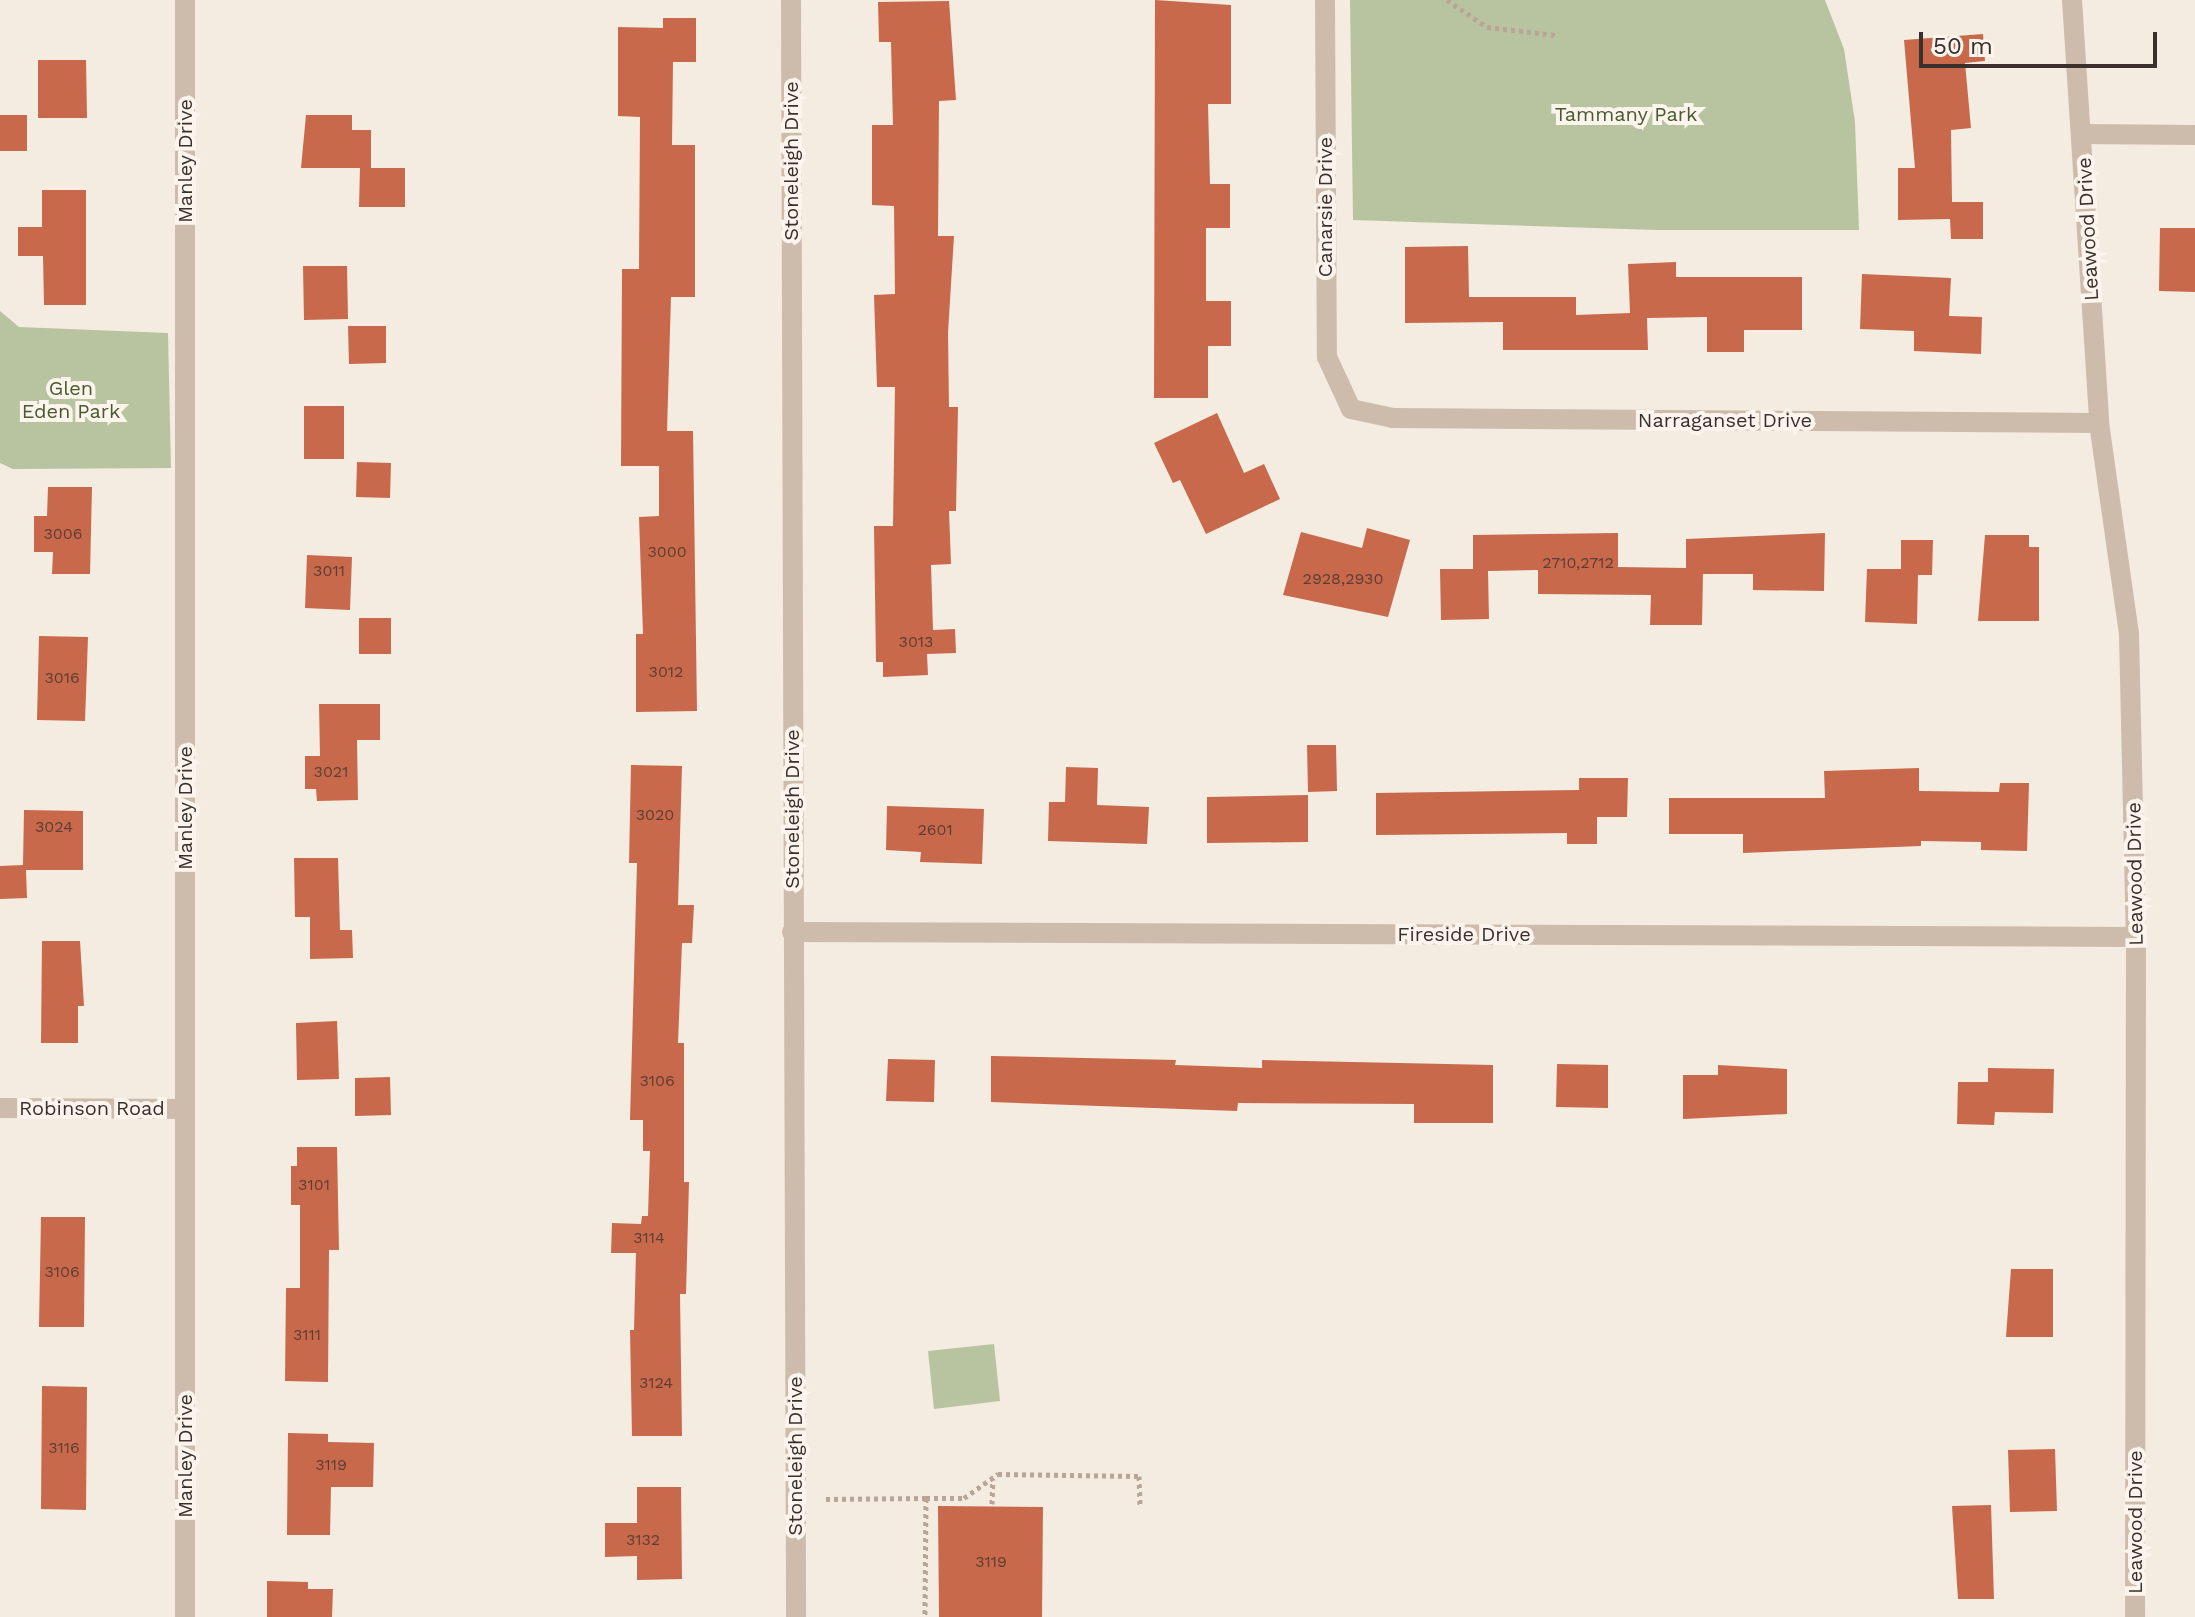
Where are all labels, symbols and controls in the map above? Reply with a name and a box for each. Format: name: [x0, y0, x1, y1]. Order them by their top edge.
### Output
scale bar: [1923, 16, 2161, 66]
text: 50 m: [1933, 32, 1993, 60]
street label: Stoneleigh Drive: [779, 81, 803, 241]
street label: Manley Drive: [173, 99, 197, 223]
park label: Tammany Park: [1554, 102, 1698, 126]
street label: Canarsie Drive: [1313, 137, 1337, 277]
street label: Leawood Drive: [2072, 157, 2104, 301]
park label: Glen Eden Park: [22, 376, 120, 423]
street label: Narraganset Drive: [1638, 408, 1812, 432]
house number: 3006: [44, 524, 82, 544]
house number: 3000: [647, 542, 687, 562]
house number: 2710,2712: [1542, 553, 1614, 573]
house number: 3011: [313, 561, 345, 581]
house number: 2928,2930: [1303, 569, 1383, 589]
house number: 3013: [899, 632, 933, 652]
house number: 3012: [649, 662, 683, 682]
house number: 3016: [44, 668, 80, 688]
street label: Stoneleigh Drive: [780, 729, 804, 889]
street label: Manley Drive: [173, 746, 197, 870]
house number: 3021: [314, 762, 348, 782]
street label: Leawood Drive: [2122, 802, 2148, 946]
house number: 3020: [636, 805, 674, 825]
house number: 3024: [35, 817, 73, 837]
house number: 2601: [917, 820, 953, 840]
street label: Fireside Drive: [1397, 922, 1531, 946]
house number: 3106: [639, 1071, 675, 1091]
street label: Robinson Road: [19, 1096, 165, 1120]
house number: 3101: [298, 1175, 330, 1195]
house number: 3114: [633, 1228, 665, 1248]
house number: 3106: [44, 1262, 80, 1282]
house number: 3111: [293, 1325, 321, 1345]
house number: 3124: [639, 1373, 673, 1393]
street label: Stoneleigh Drive: [783, 1376, 807, 1536]
street label: Manley Drive: [173, 1394, 197, 1518]
house number: 3116: [48, 1438, 80, 1458]
street label: Leawood Drive: [2123, 1450, 2147, 1594]
house number: 3119: [315, 1455, 347, 1475]
house number: 3132: [626, 1530, 660, 1550]
house number: 3119: [975, 1552, 1007, 1572]

